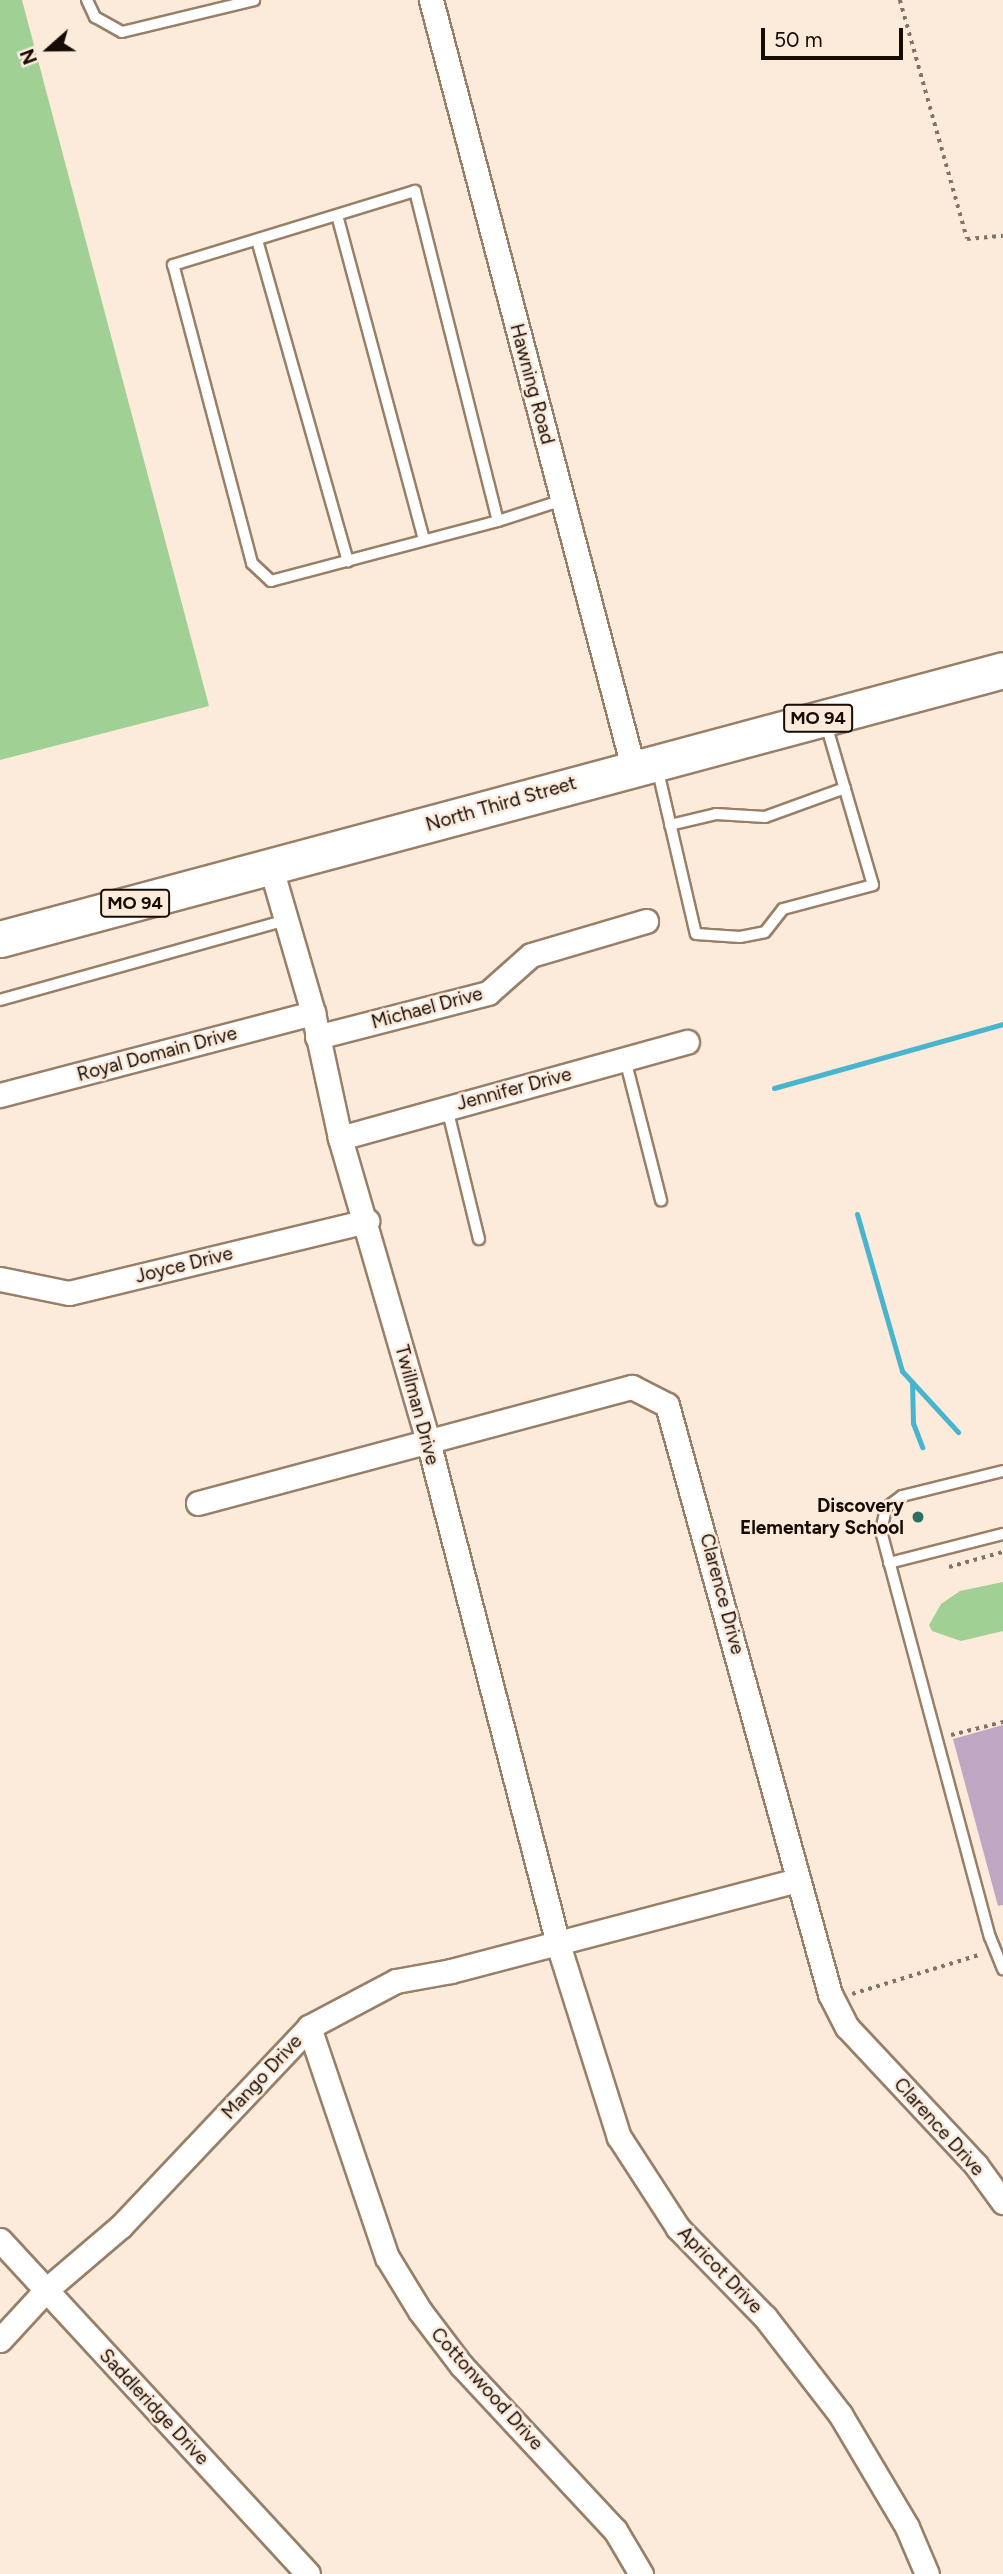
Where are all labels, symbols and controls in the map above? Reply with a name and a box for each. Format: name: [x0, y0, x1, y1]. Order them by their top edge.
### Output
north arrow: [14, 14, 84, 84]
scale bar: [765, 14, 907, 58]
text: 50 m: [774, 27, 823, 52]
text: N: [16, 46, 42, 68]
street label: Hawning Road: [505, 321, 559, 447]
road number: MO 94: [783, 704, 853, 732]
street label: North Third Street: [423, 772, 579, 836]
road number: MO 94: [100, 888, 170, 918]
street label: Michael Drive: [369, 982, 485, 1034]
street label: Royal Domain Drive: [75, 1022, 239, 1086]
street label: Jennifer Drive: [454, 1063, 574, 1115]
street label: Joyce Drive: [133, 1242, 235, 1288]
street label: Twillman Drive: [390, 1343, 444, 1467]
place label: Discovery Elementary School: [740, 1495, 904, 1539]
marker: Discovery Elementary School: [910, 1509, 926, 1525]
street label: Clarence Drive: [695, 1531, 749, 1657]
street label: Mango Drive: [217, 2030, 307, 2124]
street label: Clarence Drive: [889, 2073, 989, 2181]
street label: Apricot Drive: [673, 2222, 767, 2318]
street label: Cottonwood Drive: [426, 2323, 548, 2455]
street label: Saddleridge Drive: [94, 2344, 214, 2470]

